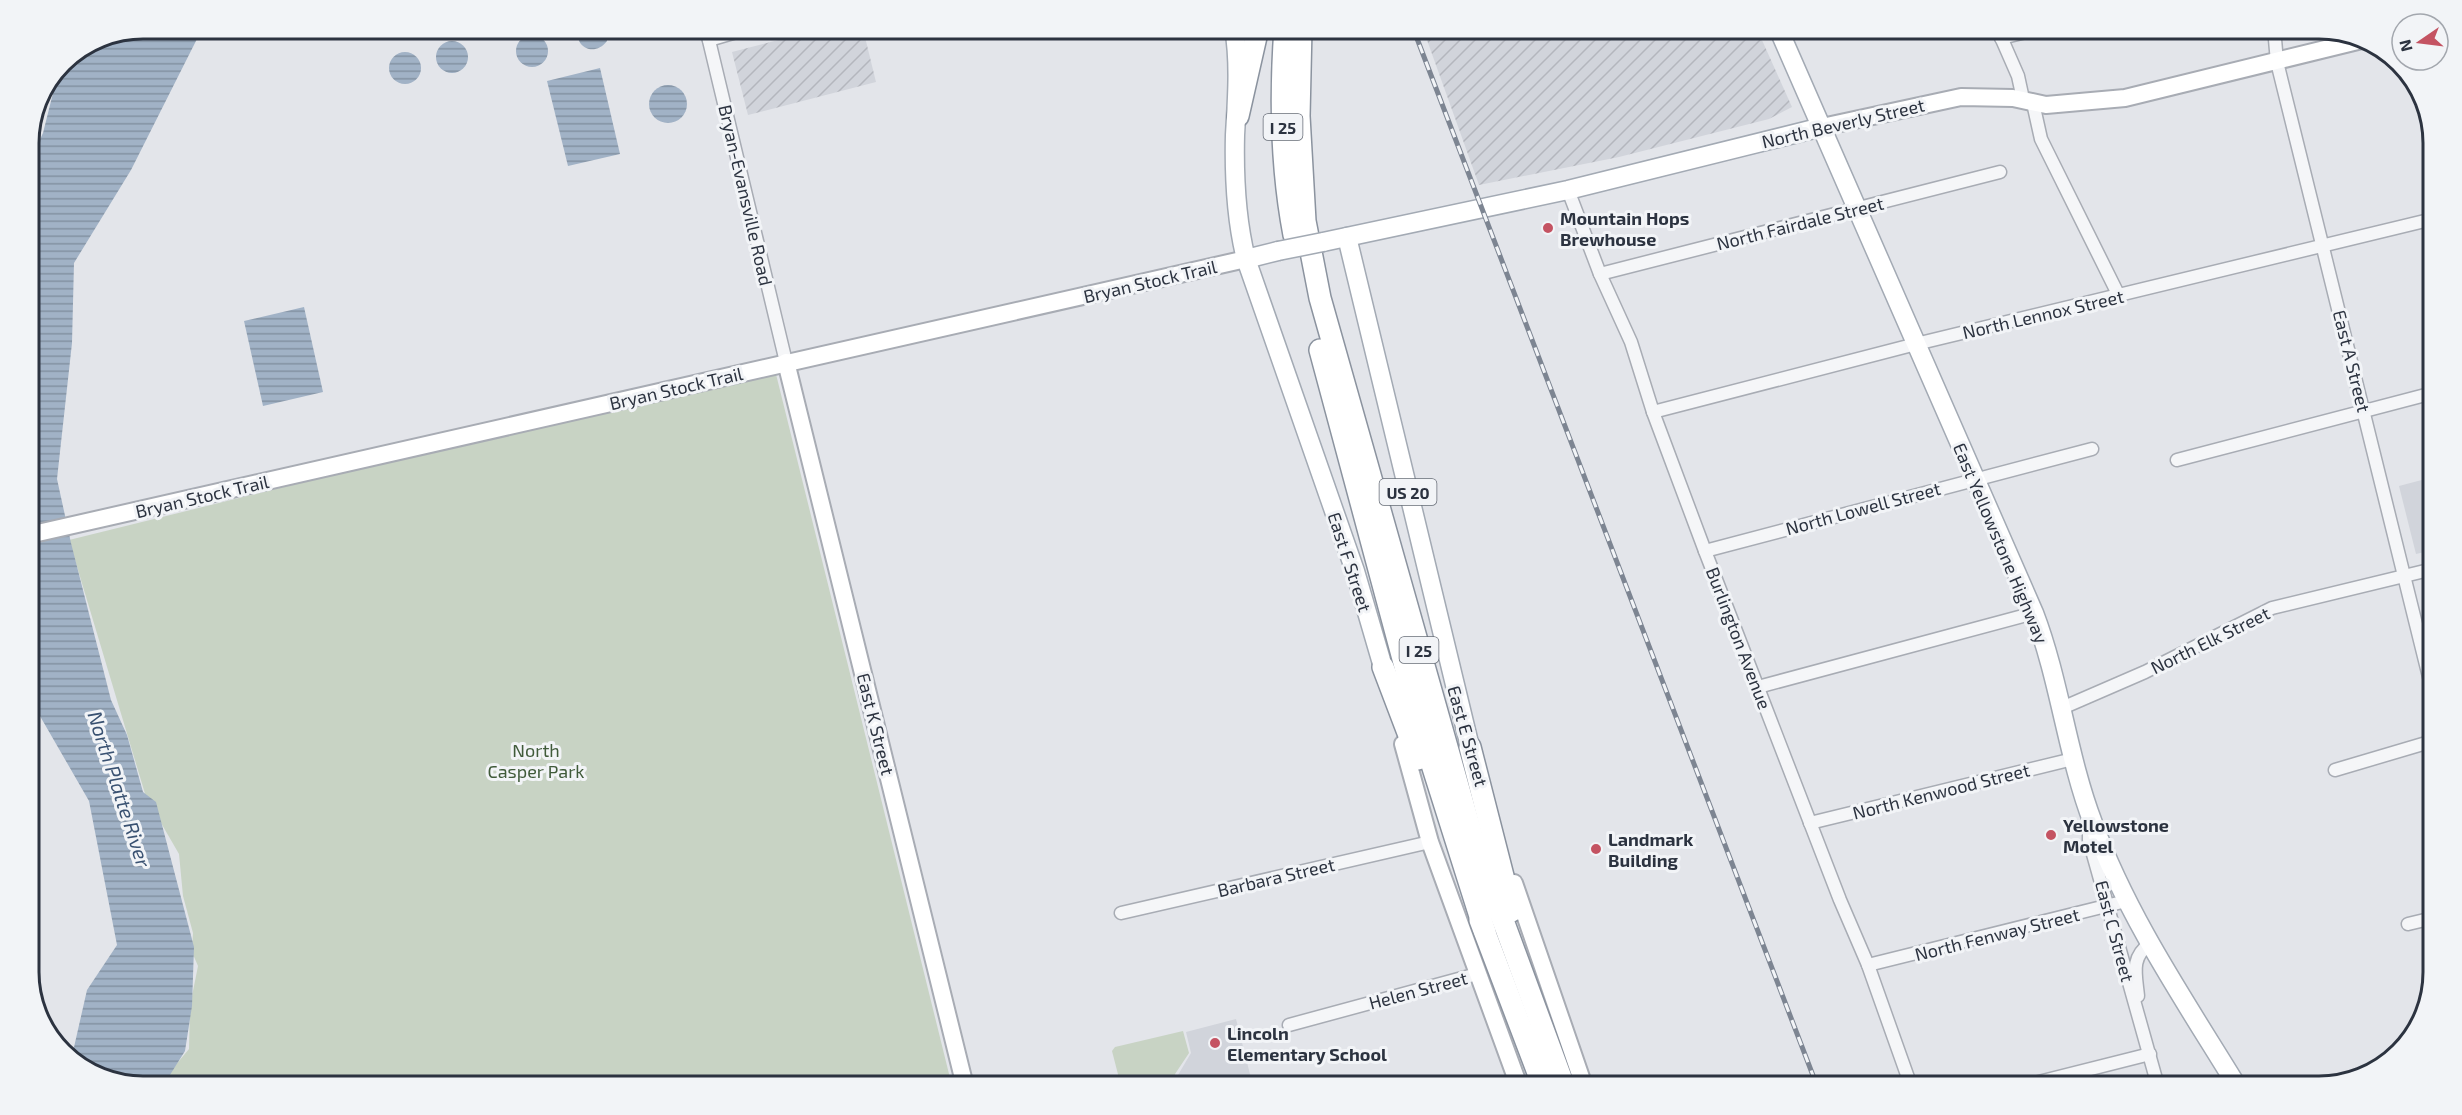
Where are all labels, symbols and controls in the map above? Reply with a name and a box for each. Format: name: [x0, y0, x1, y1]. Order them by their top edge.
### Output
north arrow: [2390, 12, 2450, 72]
text: N: [2394, 38, 2416, 54]
street label: North Beverly Street: [1759, 94, 1927, 152]
street label: Bryan-Evansville Road: [714, 102, 778, 288]
road number: I 25: [1264, 114, 1302, 140]
street label: North Fairdale Street: [1714, 192, 1886, 254]
place label: Mountain Hops Brewhouse: [1560, 207, 1689, 250]
marker: Mountain Hops Brewhouse: [1541, 221, 1555, 235]
street label: Bryan Stock Trail: [1081, 255, 1220, 307]
street label: North Lennox Street: [1960, 285, 2126, 343]
street label: East A Street: [2329, 308, 2375, 414]
street label: Bryan Stock Trail: [607, 362, 746, 414]
street label: East Yellowstone Highway: [1949, 440, 2053, 647]
street label: Bryan Stock Trail: [133, 470, 272, 522]
street label: North Lowell Street: [1783, 477, 1943, 539]
road number: US 20: [1380, 479, 1436, 505]
street label: East F Street: [1324, 509, 1376, 615]
street label: Burlington Avenue: [1702, 564, 1776, 712]
street label: North Elk Street: [2147, 602, 2273, 678]
road number: I 25: [1400, 637, 1438, 663]
street label: East K Street: [853, 671, 899, 777]
street label: East E Street: [1443, 683, 1493, 789]
water label: North Platte River: [83, 708, 157, 871]
park label: North Casper Park: [487, 739, 585, 782]
street label: North Kenwood Street: [1850, 758, 2032, 824]
place label: Yellowstone Motel: [2063, 814, 2169, 857]
place label: Landmark Building: [1608, 828, 1693, 871]
marker: Yellowstone Motel: [2044, 828, 2058, 842]
marker: Landmark Building: [1589, 842, 1603, 856]
street label: Barbara Street: [1215, 853, 1337, 901]
street label: East C Street: [2091, 878, 2139, 984]
street label: North Fenway Street: [1912, 903, 2082, 965]
street label: Helen Street: [1366, 966, 1470, 1014]
place label: Lincoln Elementary School: [1227, 1022, 1387, 1065]
marker: Lincoln Elementary School: [1208, 1036, 1222, 1050]

